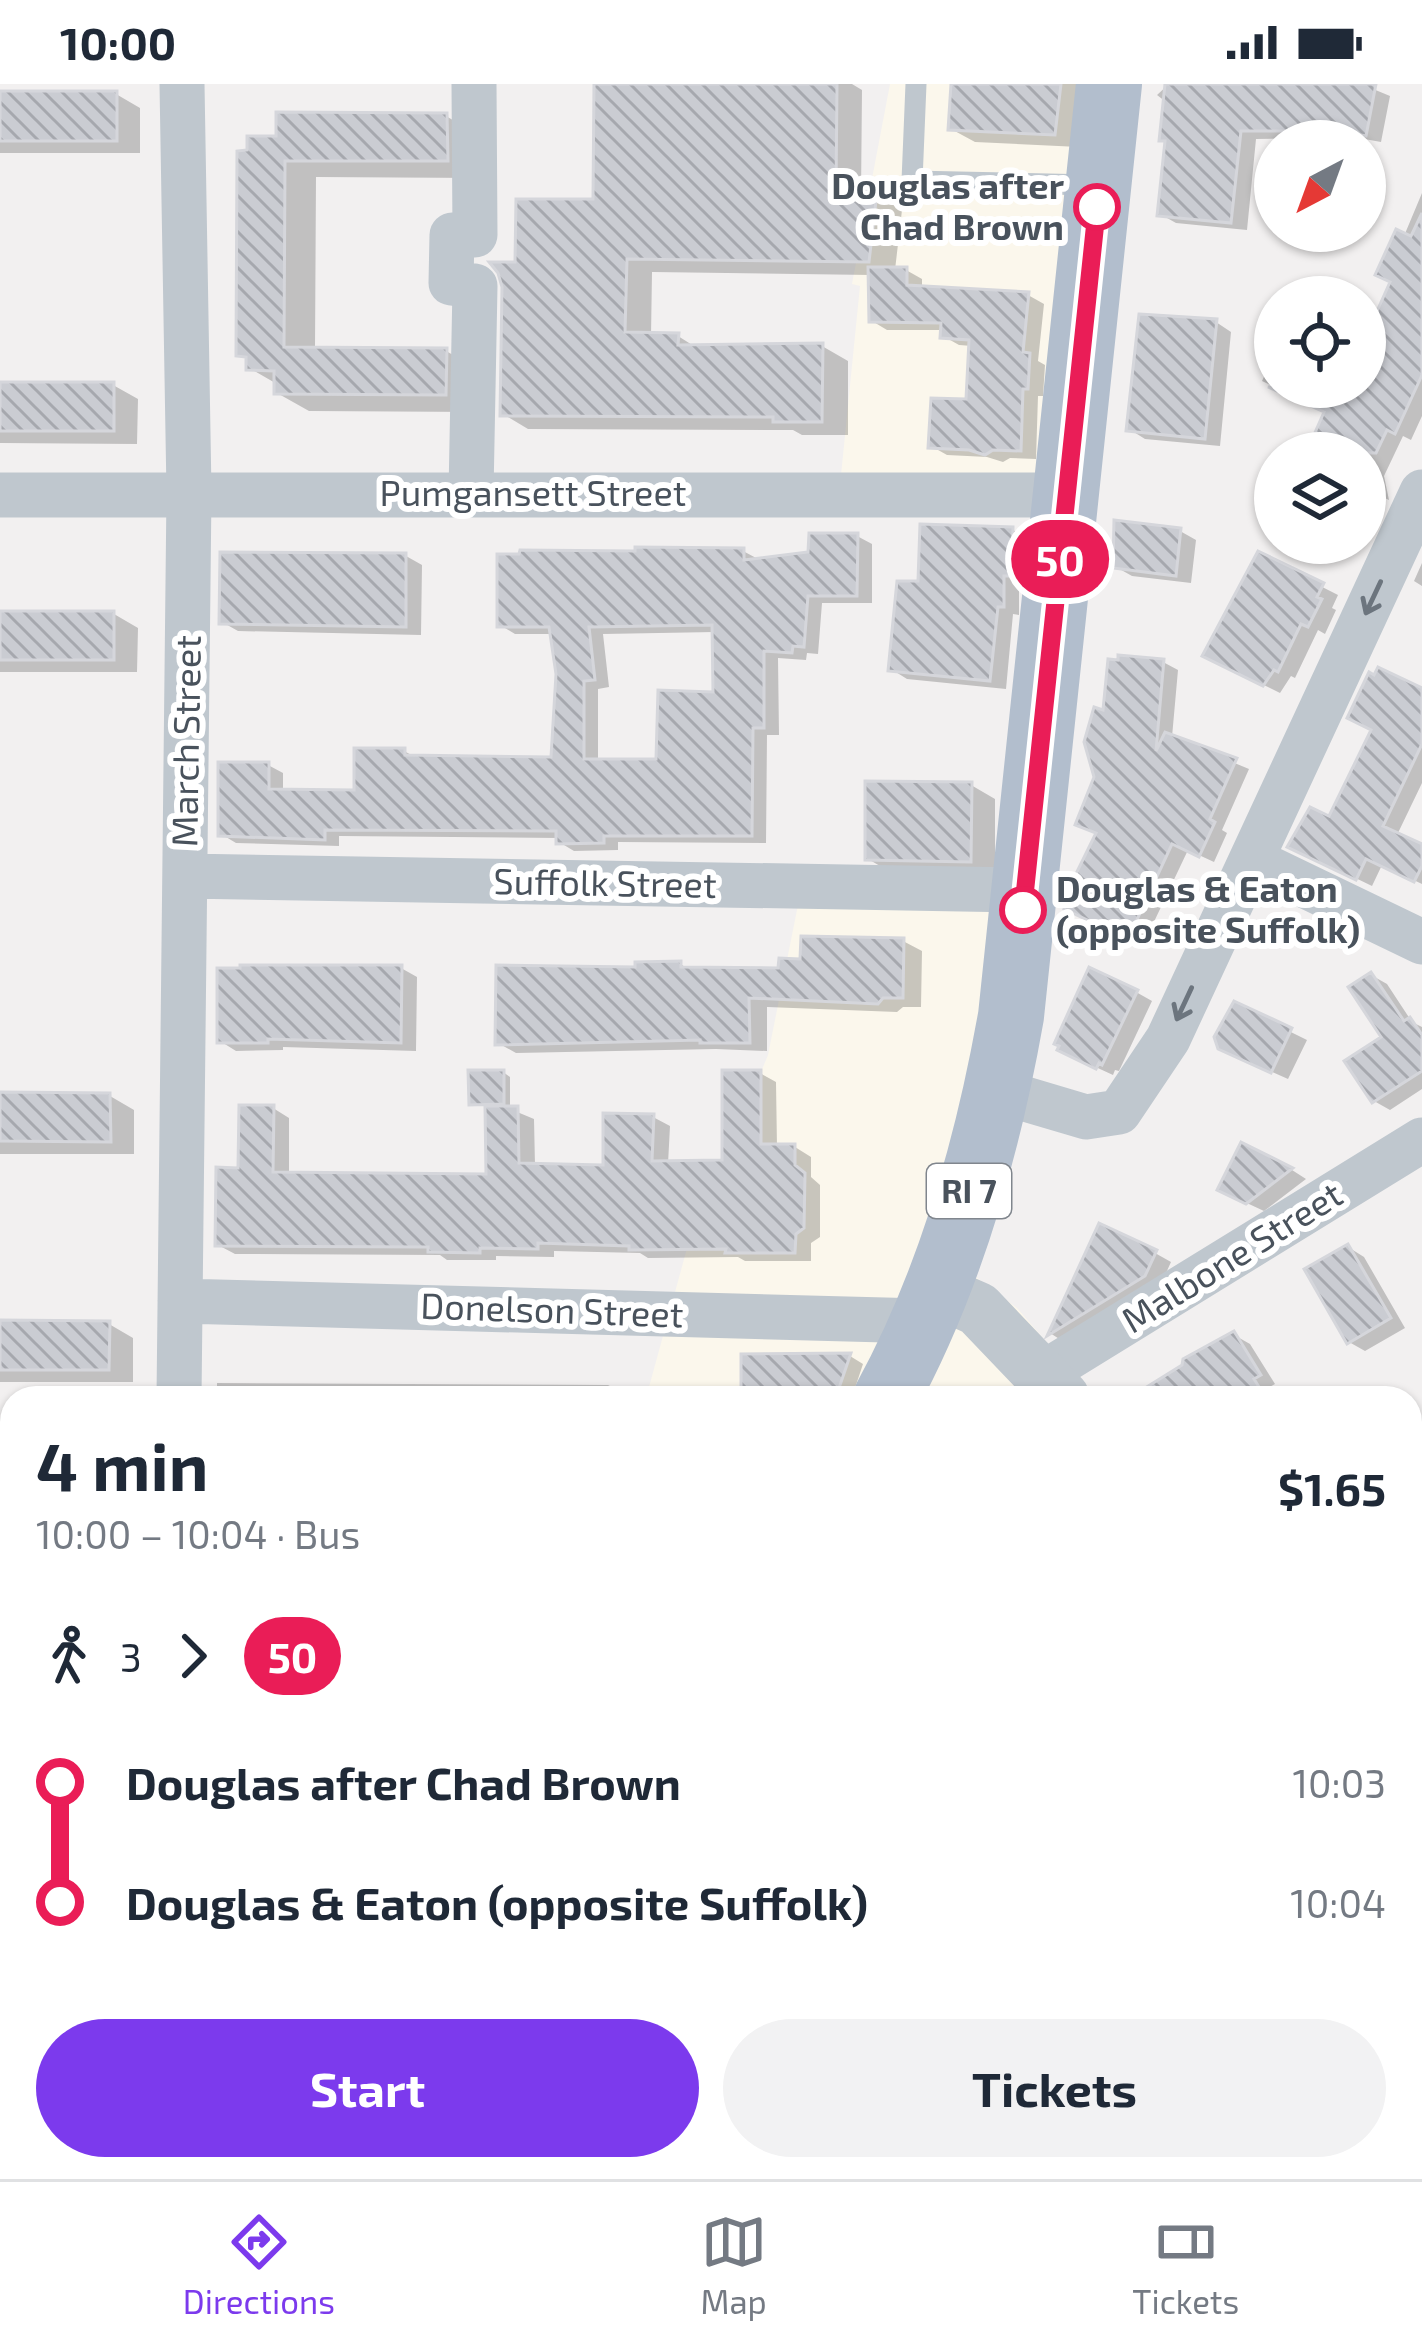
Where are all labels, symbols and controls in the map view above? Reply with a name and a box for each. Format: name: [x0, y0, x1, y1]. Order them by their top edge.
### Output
text: 10:00: [60, 15, 176, 69]
north arrow: [1254, 120, 1386, 252]
map controls: [1254, 120, 1386, 564]
place label: Douglas after Chad Brown: [831, 163, 1065, 247]
marker: Douglas after Chad Brown: [1075, 185, 1119, 229]
button: locate: [1254, 276, 1386, 408]
button: layers: [1254, 432, 1386, 564]
street label: Pumgansett Street: [379, 470, 687, 513]
line badge: 50: [1006, 520, 1114, 598]
text: 50: [1035, 534, 1085, 584]
one-way arrow: [1361, 579, 1383, 615]
street label: March Street: [161, 635, 208, 847]
street label: Suffolk Street: [493, 858, 717, 905]
place label: Douglas & Eaton (opposite Suffolk): [1056, 866, 1360, 950]
marker: Douglas & Eaton (opposite Suffolk): [1001, 888, 1045, 932]
one-way arrow: [1172, 985, 1194, 1021]
road number: RI 7: [927, 1164, 1011, 1218]
street label: Malbone Street: [1113, 1171, 1349, 1341]
street label: Donelson Street: [420, 1282, 684, 1335]
text: 4 min: [36, 1425, 208, 1504]
text: $1.65: [1278, 1461, 1386, 1515]
text: 10:00 – 10:04 · Bus: [36, 1510, 360, 1557]
icon: walk: [36, 1623, 102, 1689]
icon: forward: [160, 1623, 226, 1689]
text: 50: [268, 1631, 317, 1681]
text: 3: [120, 1633, 142, 1680]
text: Douglas after Chad Brown: [126, 1755, 681, 1809]
text: 10:03: [1293, 1759, 1386, 1806]
text: Douglas & Eaton (opposite Suffolk): [126, 1875, 868, 1929]
text: 10:04: [1290, 1879, 1386, 1926]
button: Start: [36, 2019, 699, 2157]
button: Tickets: [723, 2019, 1386, 2157]
tab: Directions: [183, 2209, 335, 2321]
tab: Map: [701, 2209, 767, 2321]
tab: Tickets: [1132, 2209, 1239, 2321]

